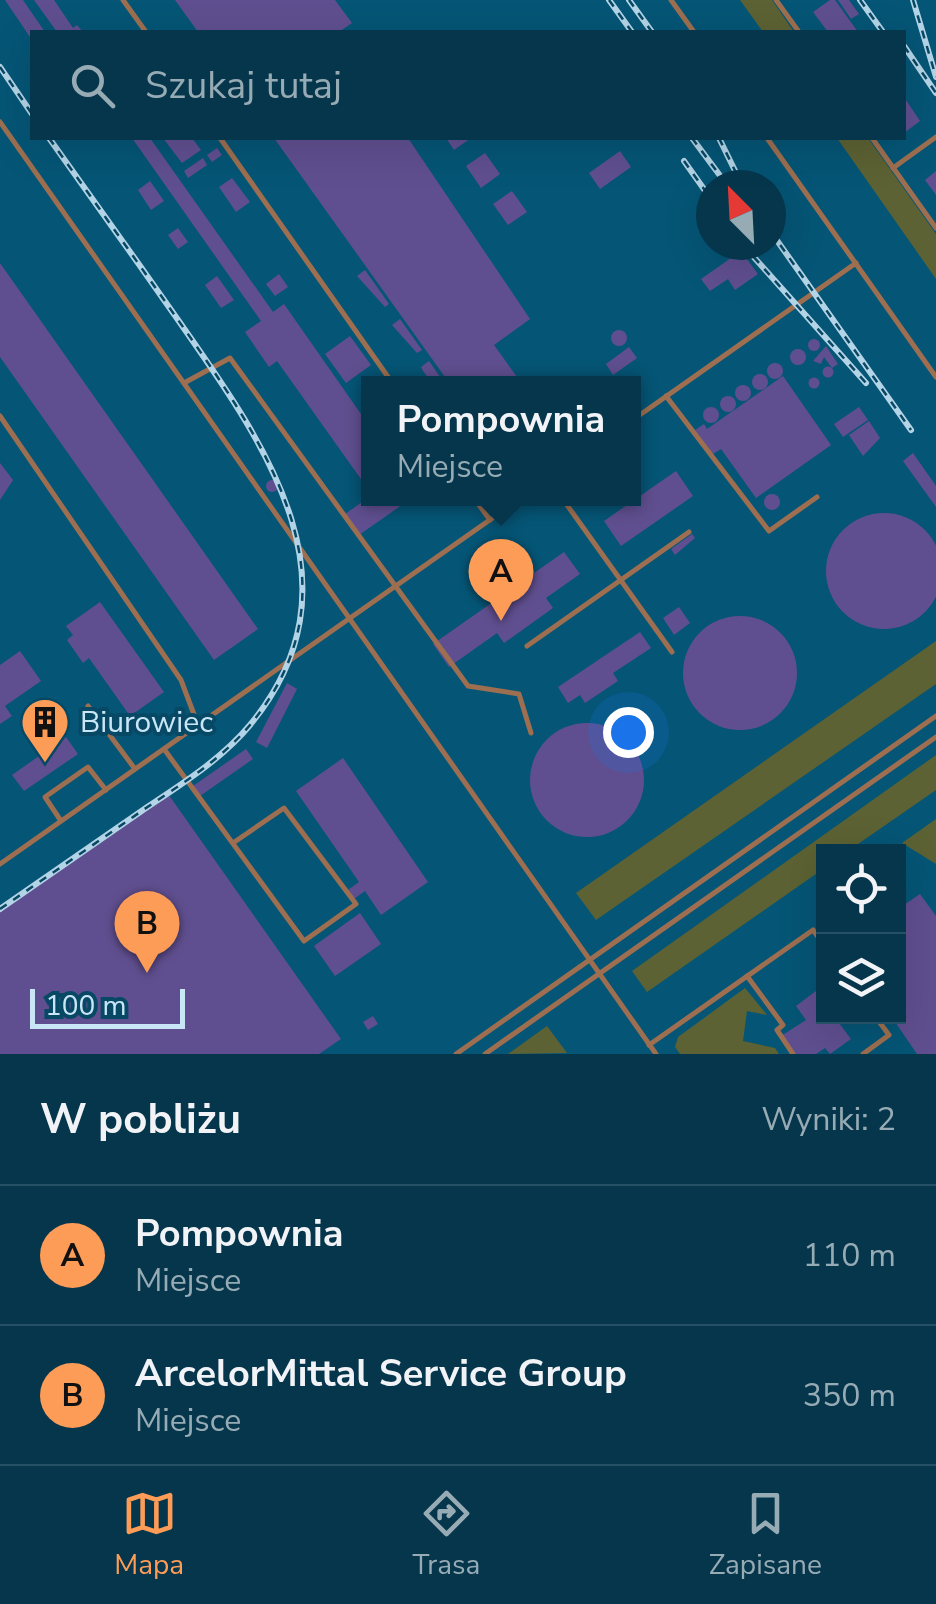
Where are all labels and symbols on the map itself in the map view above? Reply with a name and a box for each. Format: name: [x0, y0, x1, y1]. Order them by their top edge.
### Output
north arrow: [696, 170, 786, 260]
pin: A: [468, 538, 534, 621]
building icon: Biurowiec: [19, 696, 71, 764]
place label: Biurowiec: [80, 702, 213, 743]
your location: [603, 707, 654, 758]
pin: B: [114, 890, 180, 973]
scale bar: [30, 984, 185, 1028]

